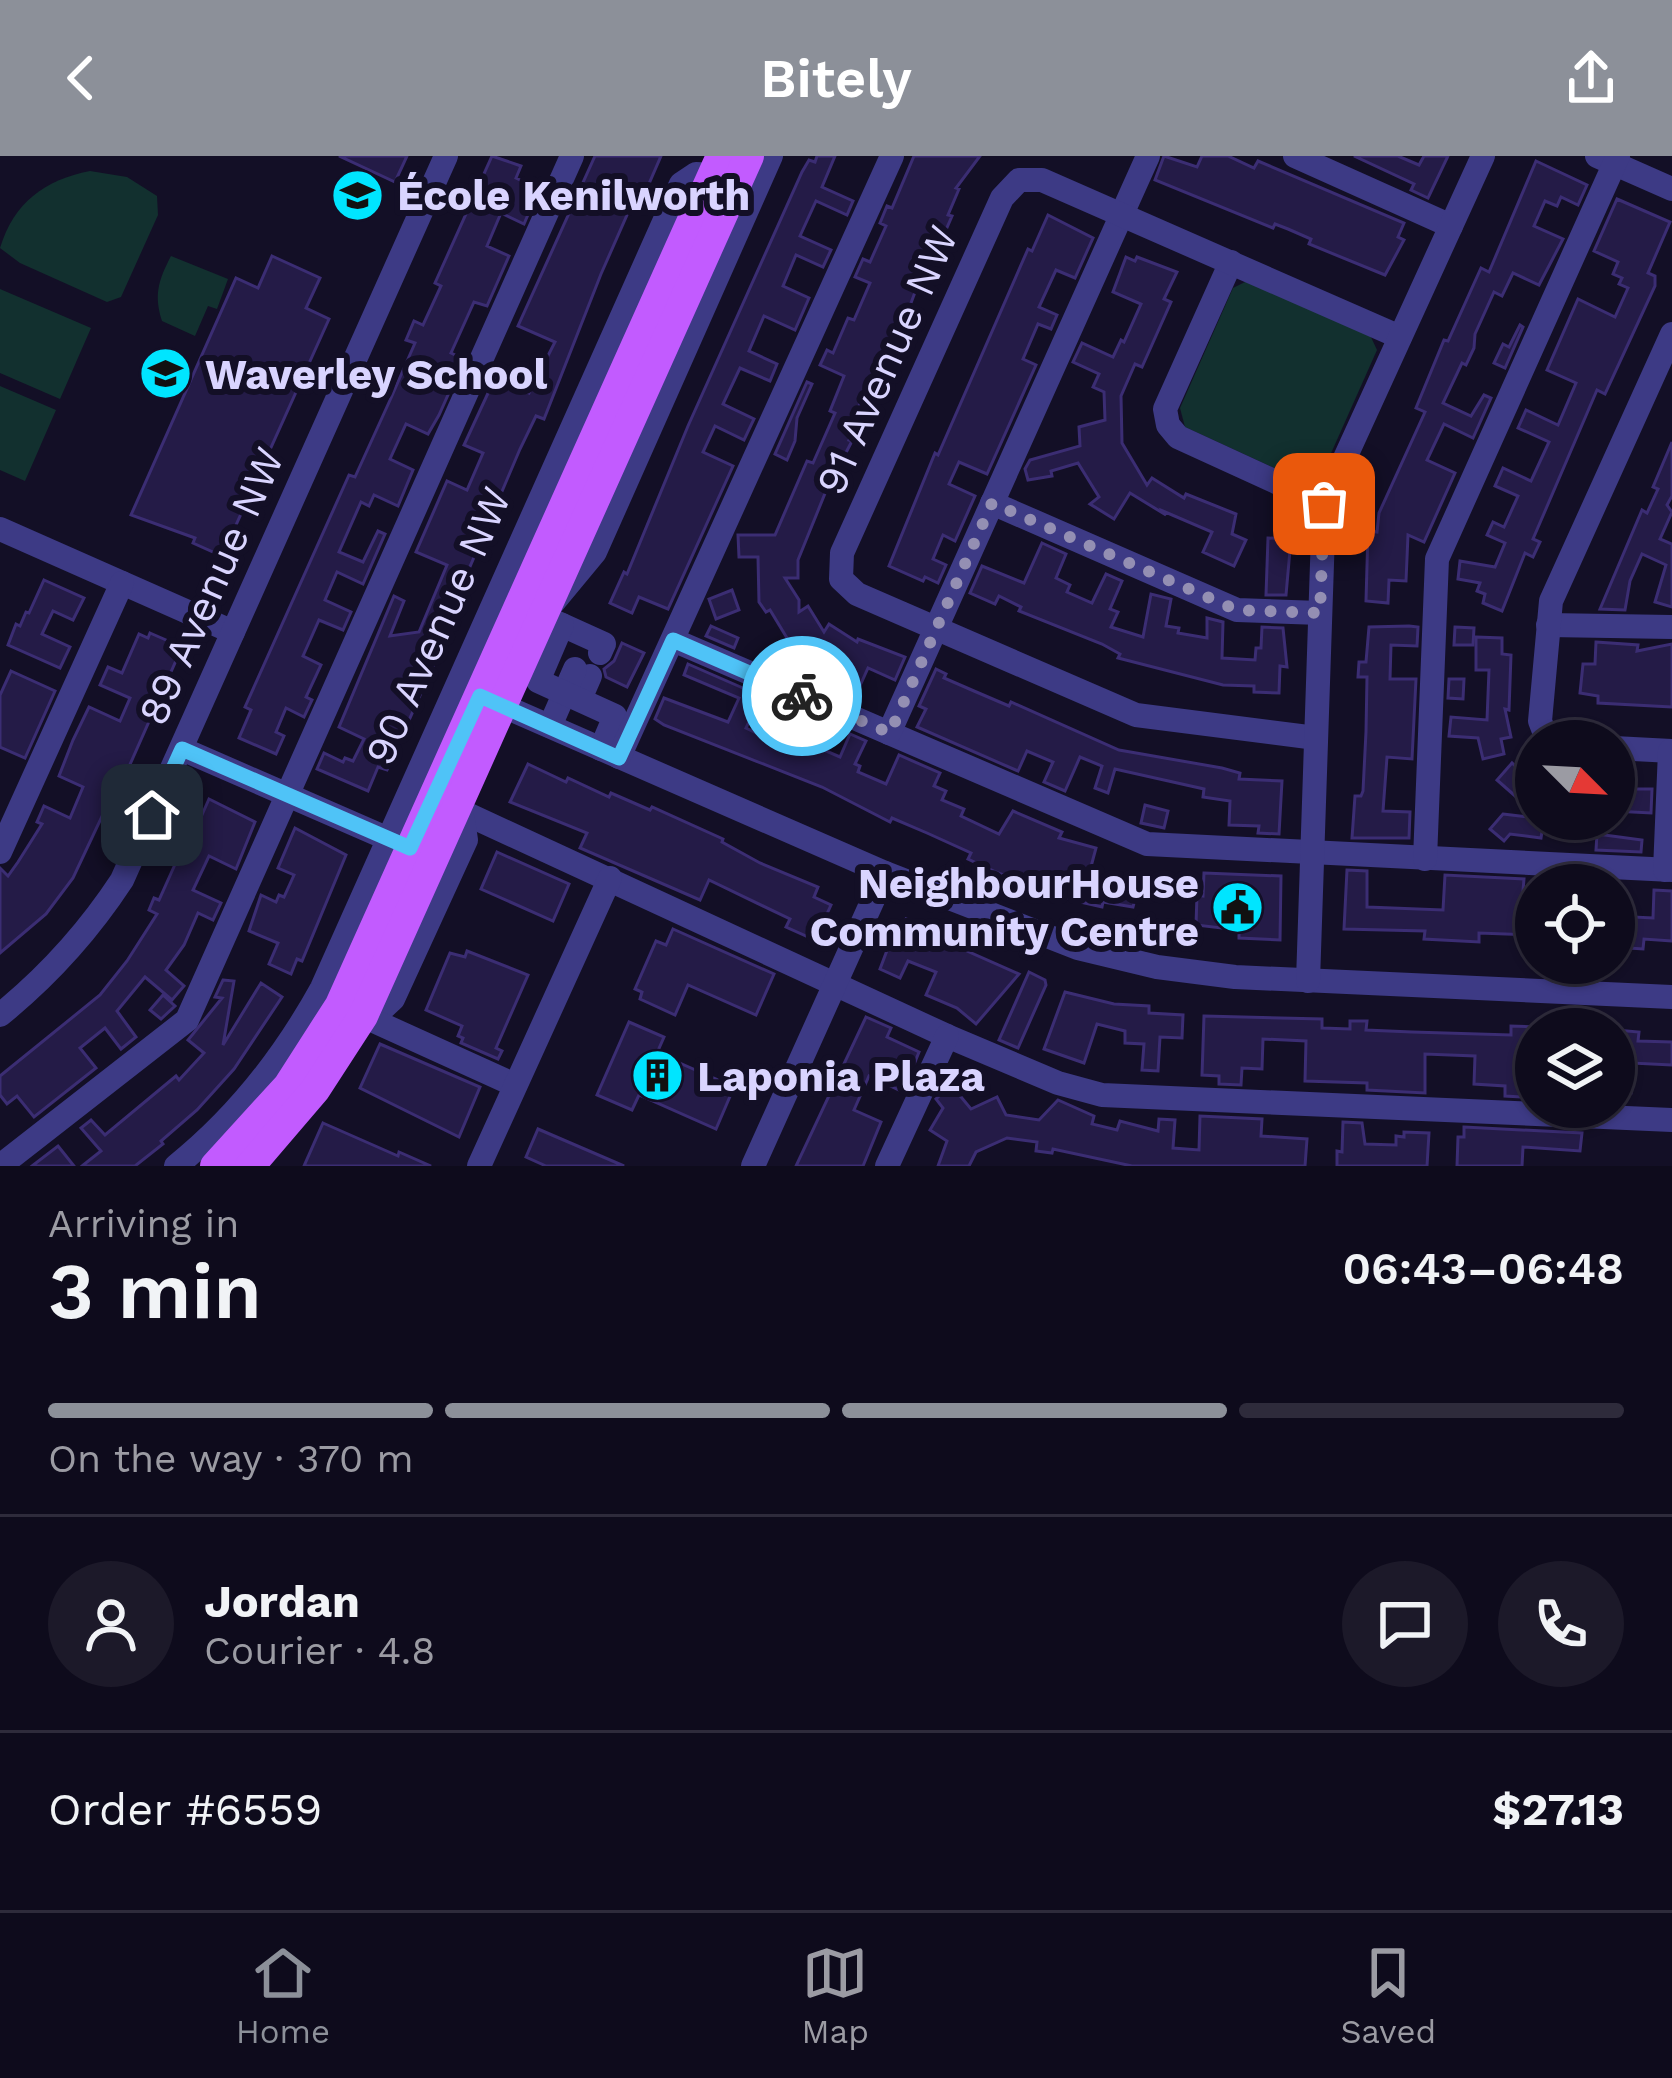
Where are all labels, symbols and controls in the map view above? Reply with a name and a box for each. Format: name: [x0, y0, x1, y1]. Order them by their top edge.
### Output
icon: back: [48, 45, 114, 111]
icon: share: [1558, 45, 1624, 111]
text: Bitely: [760, 47, 912, 110]
school or university icon: École Kenilworth: [330, 167, 386, 223]
place label: École Kenilworth: [397, 171, 750, 220]
street label: 91 Avenue NW: [806, 218, 968, 502]
school or university icon: Waverley School: [138, 346, 194, 402]
place label: Waverley School: [205, 350, 547, 399]
street label: 89 Avenue NW: [128, 440, 294, 732]
pin: [1273, 453, 1375, 555]
icon: bag: [1291, 471, 1357, 537]
street label: 90 Avenue NW: [355, 480, 521, 772]
courier: [742, 636, 862, 756]
icon: bike: [769, 663, 835, 729]
north arrow: [1515, 720, 1635, 840]
map controls: [1515, 720, 1635, 1128]
pin: [101, 764, 203, 866]
icon: home: [119, 782, 185, 848]
place label: NeighbourHouse Community Centre: [810, 859, 1199, 956]
button: locate: [1515, 864, 1635, 984]
public building icon: NeighbourHouse Community Centre: [1210, 879, 1266, 935]
button: layers: [1515, 1008, 1635, 1128]
building icon: Laponia Plaza: [630, 1048, 686, 1104]
place label: Laponia Plaza: [697, 1052, 985, 1101]
text: Arriving in: [48, 1201, 239, 1246]
text: 06:43–06:48: [1342, 1242, 1624, 1295]
text: 3 min: [48, 1245, 262, 1337]
text: On the way · 370 m: [48, 1436, 414, 1481]
button: person: [48, 1561, 174, 1687]
button: chat: [1342, 1561, 1468, 1687]
button: phone: [1498, 1561, 1624, 1687]
text: Jordan: [204, 1575, 360, 1628]
text: Courier · 4.8: [204, 1628, 435, 1673]
text: Order #6559: [48, 1783, 322, 1836]
text: $27.13: [1493, 1783, 1624, 1836]
tab: Home: [236, 1940, 330, 2051]
tab: Map: [802, 1940, 869, 2051]
tab: Saved: [1340, 1940, 1436, 2051]

